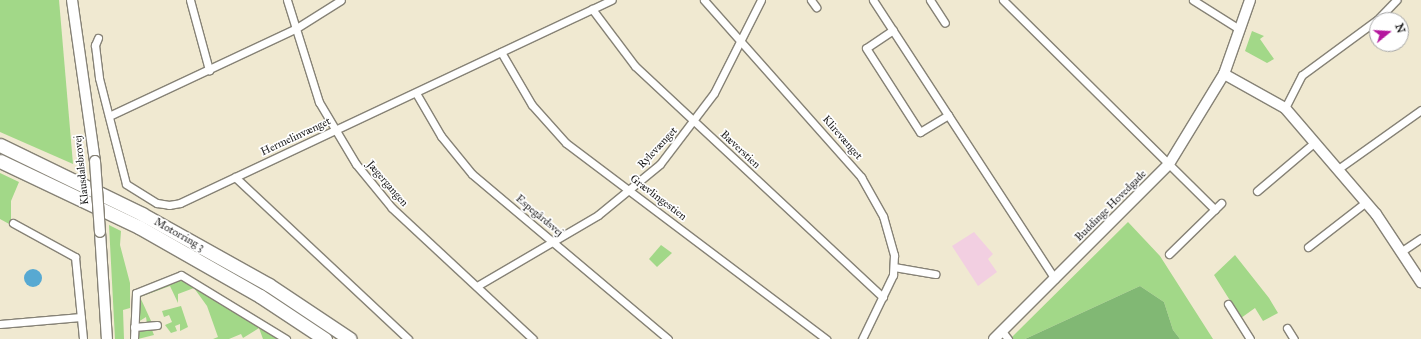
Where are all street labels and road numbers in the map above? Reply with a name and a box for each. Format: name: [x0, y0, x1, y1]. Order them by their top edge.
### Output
street label: Klirevænget: [819, 113, 865, 163]
street label: Hermelinvænget: [259, 115, 333, 159]
street label: Rylevænget: [635, 124, 681, 172]
street label: Bæverstien: [717, 128, 763, 172]
street label: Klausdalsbrovej: [72, 135, 92, 205]
street label: Jægergangen: [363, 158, 411, 210]
street label: Buddinge Hovedgade: [1073, 168, 1149, 244]
street label: Grævlingestien: [627, 172, 689, 224]
street label: Espegårdsvej: [513, 192, 565, 240]
street label: Motorring 3: [152, 216, 206, 254]

